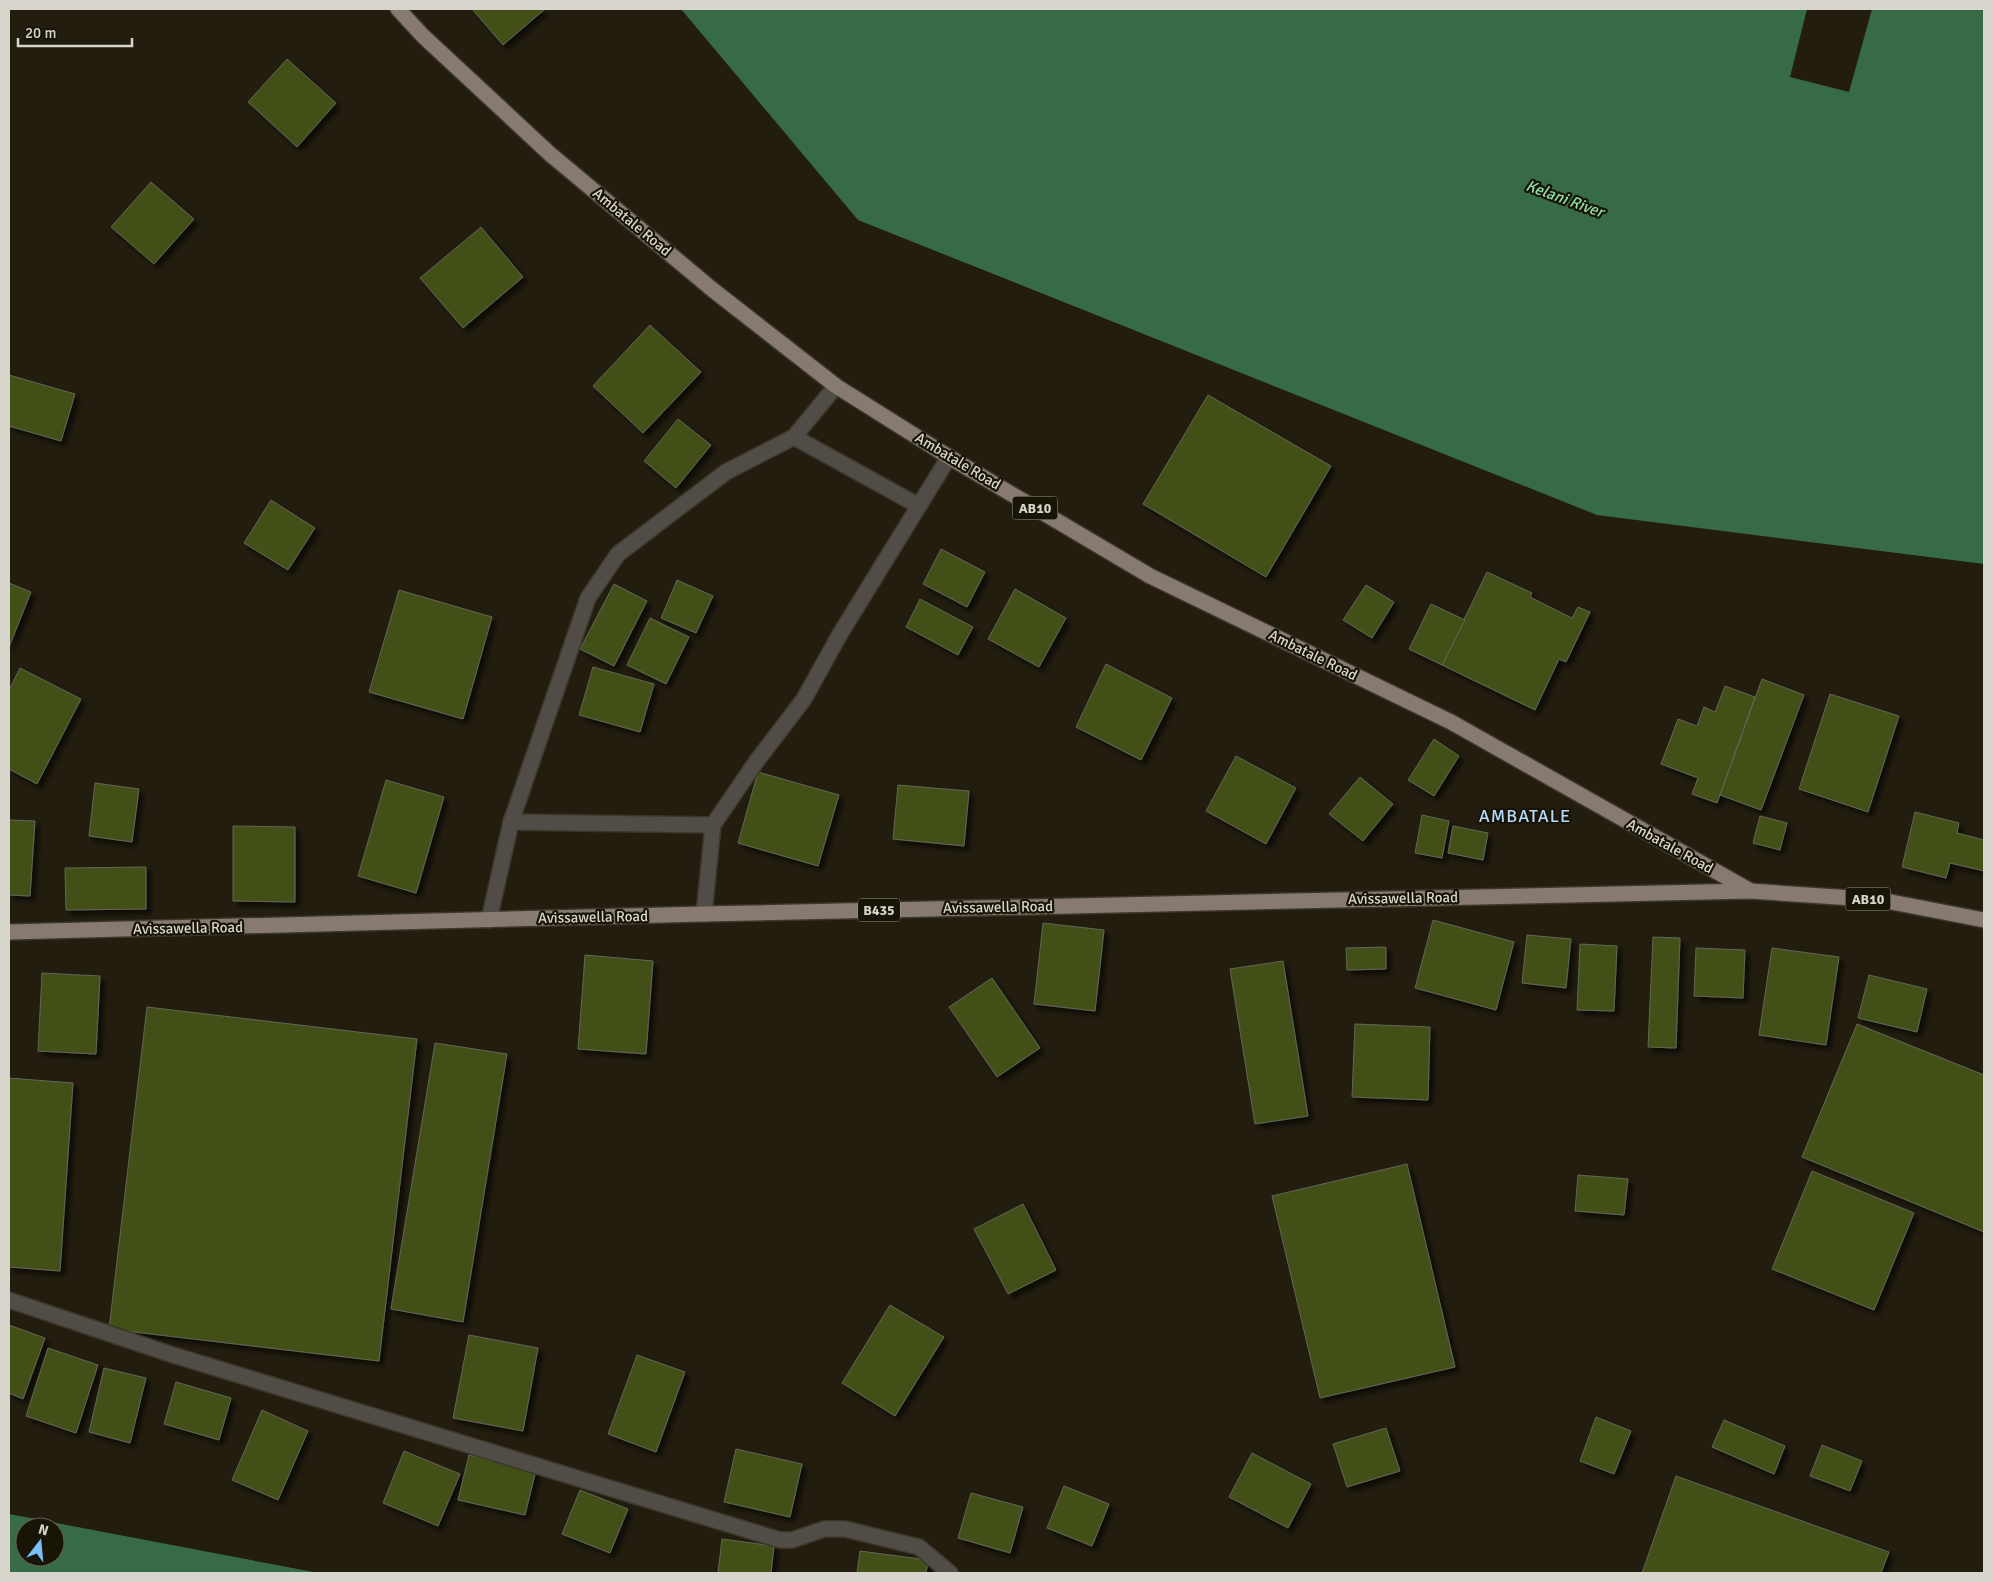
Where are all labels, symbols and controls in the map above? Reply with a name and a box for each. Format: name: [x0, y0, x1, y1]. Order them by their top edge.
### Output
scale bar: [18, 15, 131, 47]
text: 20 m: [25, 24, 56, 42]
water label: Kelani River: [1523, 176, 1608, 223]
street label: Ambatale Road: [589, 184, 675, 260]
street label: Ambatale Road: [912, 428, 1004, 494]
road number: AB10: [1012, 496, 1058, 520]
street label: Ambatale Road: [1266, 626, 1360, 684]
district label: AMBATALE: [1479, 805, 1571, 827]
street label: Ambatale Road: [1623, 815, 1717, 877]
street label: Avissawella Road: [1348, 888, 1458, 908]
road number: AB10: [1846, 888, 1890, 911]
street label: Avissawella Road: [943, 897, 1053, 917]
road number: B435: [858, 898, 900, 922]
street label: Avissawella Road: [538, 907, 648, 927]
street label: Avissawella Road: [133, 918, 243, 938]
north arrow: [15, 1517, 65, 1567]
text: N: [36, 1520, 50, 1539]

